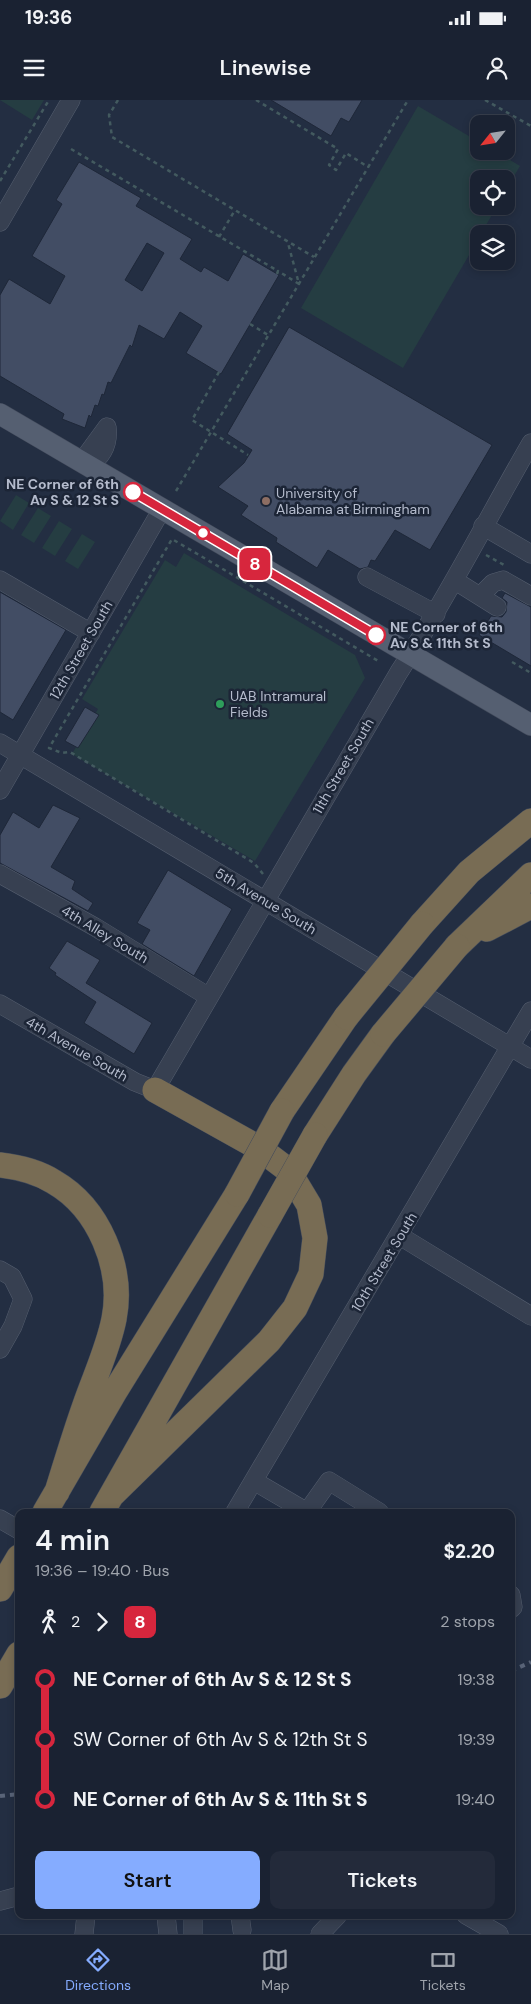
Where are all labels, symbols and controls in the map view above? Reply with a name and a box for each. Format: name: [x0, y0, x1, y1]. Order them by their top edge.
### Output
text: 19:36: [25, 5, 72, 30]
text: Linewise: [220, 53, 311, 82]
icon: menu: [20, 54, 48, 82]
icon: person: [483, 54, 511, 82]
north arrow: [470, 115, 515, 160]
map controls: [470, 115, 515, 270]
button: locate: [470, 170, 515, 215]
button: layers: [470, 225, 515, 270]
place label: NE Corner of 6th Av S & 12 St S: [6, 475, 119, 509]
marker: NE Corner of 6th Av S & 12 St S: [123, 482, 143, 502]
place label: University of Alabama at Birmingham: [276, 484, 430, 518]
marker: University of Alabama at Birmingham: [260, 495, 272, 507]
unlabelled marker: [196, 526, 210, 540]
line badge: 8: [239, 548, 271, 580]
text: 8: [249, 552, 261, 576]
street label: 12th Street South: [45, 597, 117, 703]
place label: NE Corner of 6th Av S & 11th St S: [390, 618, 503, 652]
marker: NE Corner of 6th Av S & 11th St S: [366, 625, 386, 645]
place label: UAB Intramural Fields: [230, 687, 326, 721]
marker: UAB Intramural Fields: [214, 698, 226, 710]
street label: 11th Street South: [308, 715, 378, 817]
street label: 5th Avenue South: [212, 864, 320, 938]
street label: 4th Alley South: [58, 901, 152, 967]
street label: 4th Avenue South: [23, 1012, 131, 1086]
street label: 10th Street South: [347, 1209, 421, 1315]
text: 4 min: [35, 1522, 110, 1559]
text: $2.20: [444, 1539, 495, 1564]
text: 19:36 – 19:40 · Bus: [35, 1560, 169, 1581]
icon: walk: [35, 1608, 63, 1636]
icon: forward: [88, 1608, 116, 1636]
text: 8: [134, 1610, 146, 1634]
text: 2: [71, 1611, 80, 1632]
text: 2 stops: [440, 1611, 495, 1632]
text: NE Corner of 6th Av S & 12 St S: [73, 1667, 352, 1692]
text: 19:38: [458, 1669, 495, 1690]
text: SW Corner of 6th Av S & 12th St S: [73, 1727, 368, 1752]
text: 19:39: [458, 1729, 495, 1750]
text: NE Corner of 6th Av S & 11th St S: [73, 1787, 368, 1812]
text: 19:40: [456, 1789, 495, 1810]
button: Start: [35, 1851, 260, 1909]
button: Tickets: [270, 1851, 495, 1909]
tab: Directions: [65, 1946, 131, 1994]
tab: Map: [261, 1946, 290, 1994]
tab: Tickets: [420, 1946, 466, 1994]

